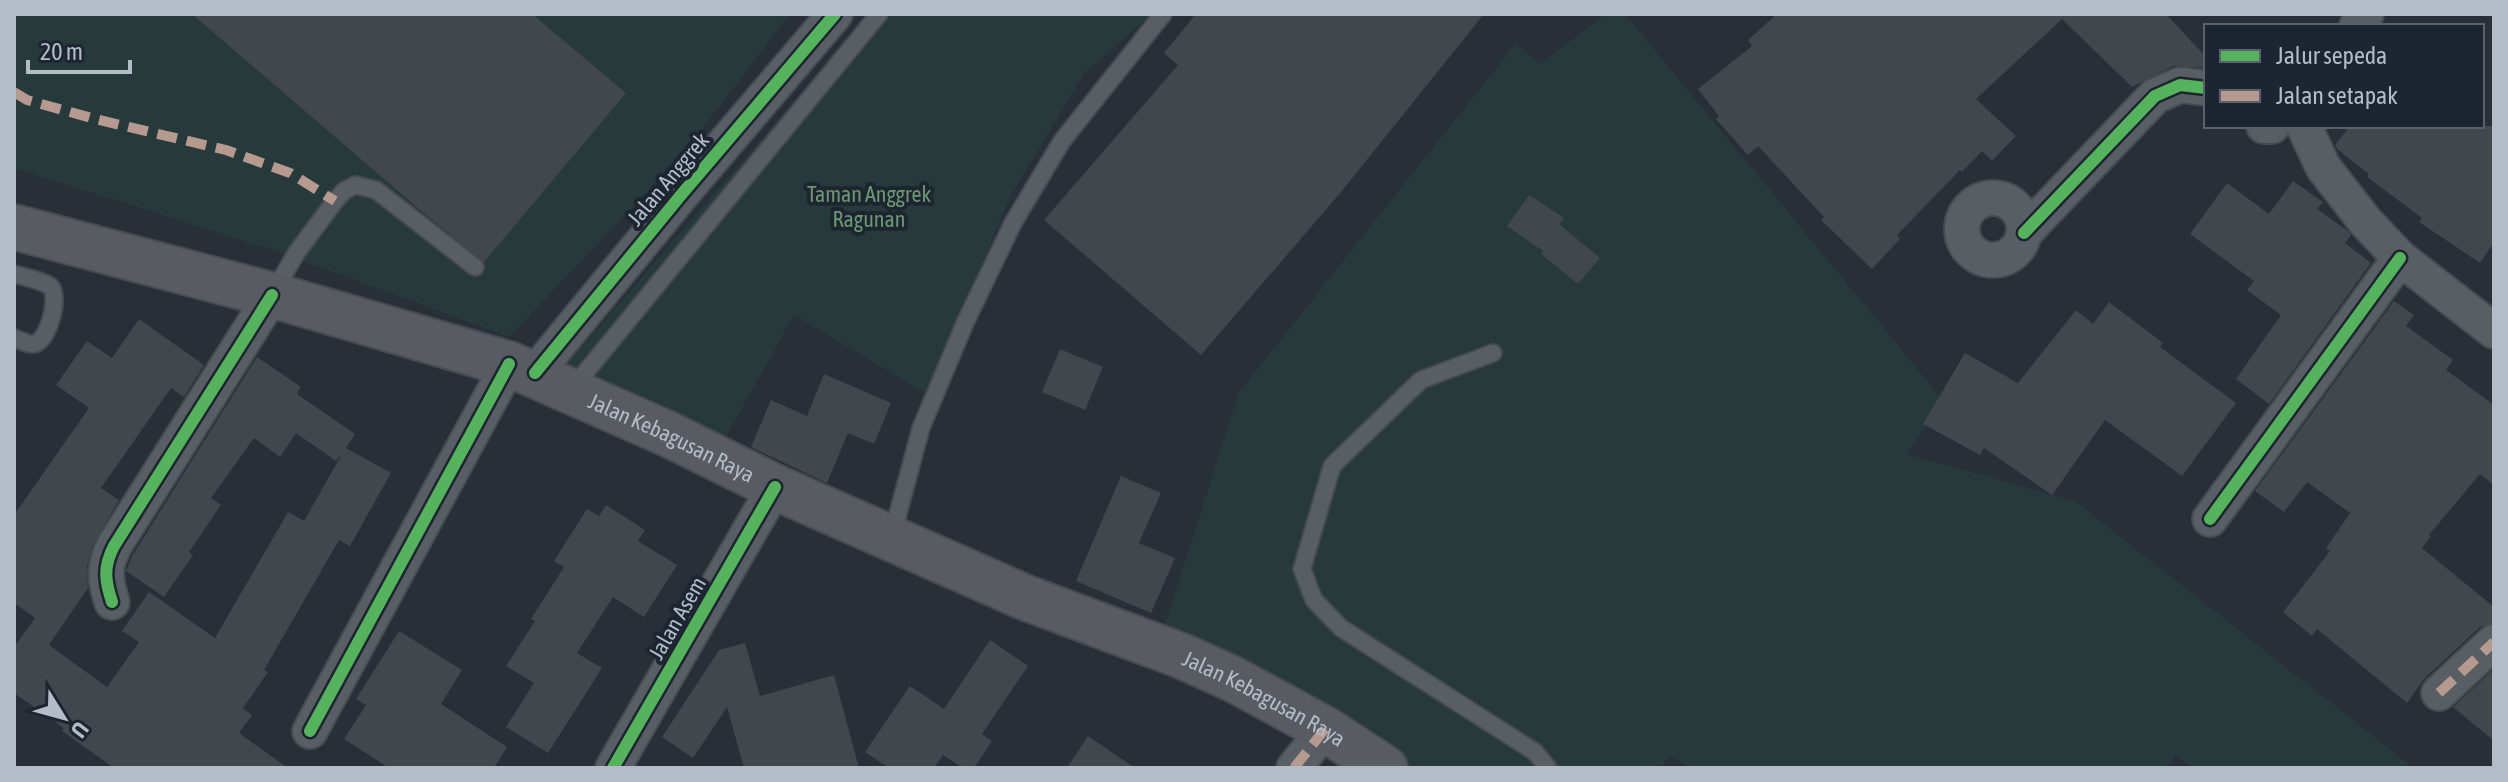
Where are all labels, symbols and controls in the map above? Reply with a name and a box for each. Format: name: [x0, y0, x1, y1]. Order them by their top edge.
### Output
scale bar: [28, 24, 130, 74]
legend: [2204, 24, 2484, 128]
text: 20 m: [40, 38, 83, 65]
text: Jalur sepeda: [2276, 42, 2387, 69]
text: Jalan setapak: [2276, 82, 2398, 109]
street label: Jalan Anggrek: [622, 127, 715, 231]
park label: Taman Anggrek Ragunan: [807, 181, 931, 232]
street label: Jalan Kebagusan Raya: [585, 388, 759, 488]
street label: Jalan Asem: [643, 572, 711, 664]
street label: Jalan Kebagusan Raya: [1179, 645, 1350, 752]
north arrow: [24, 678, 104, 758]
text: U: [66, 717, 94, 743]

